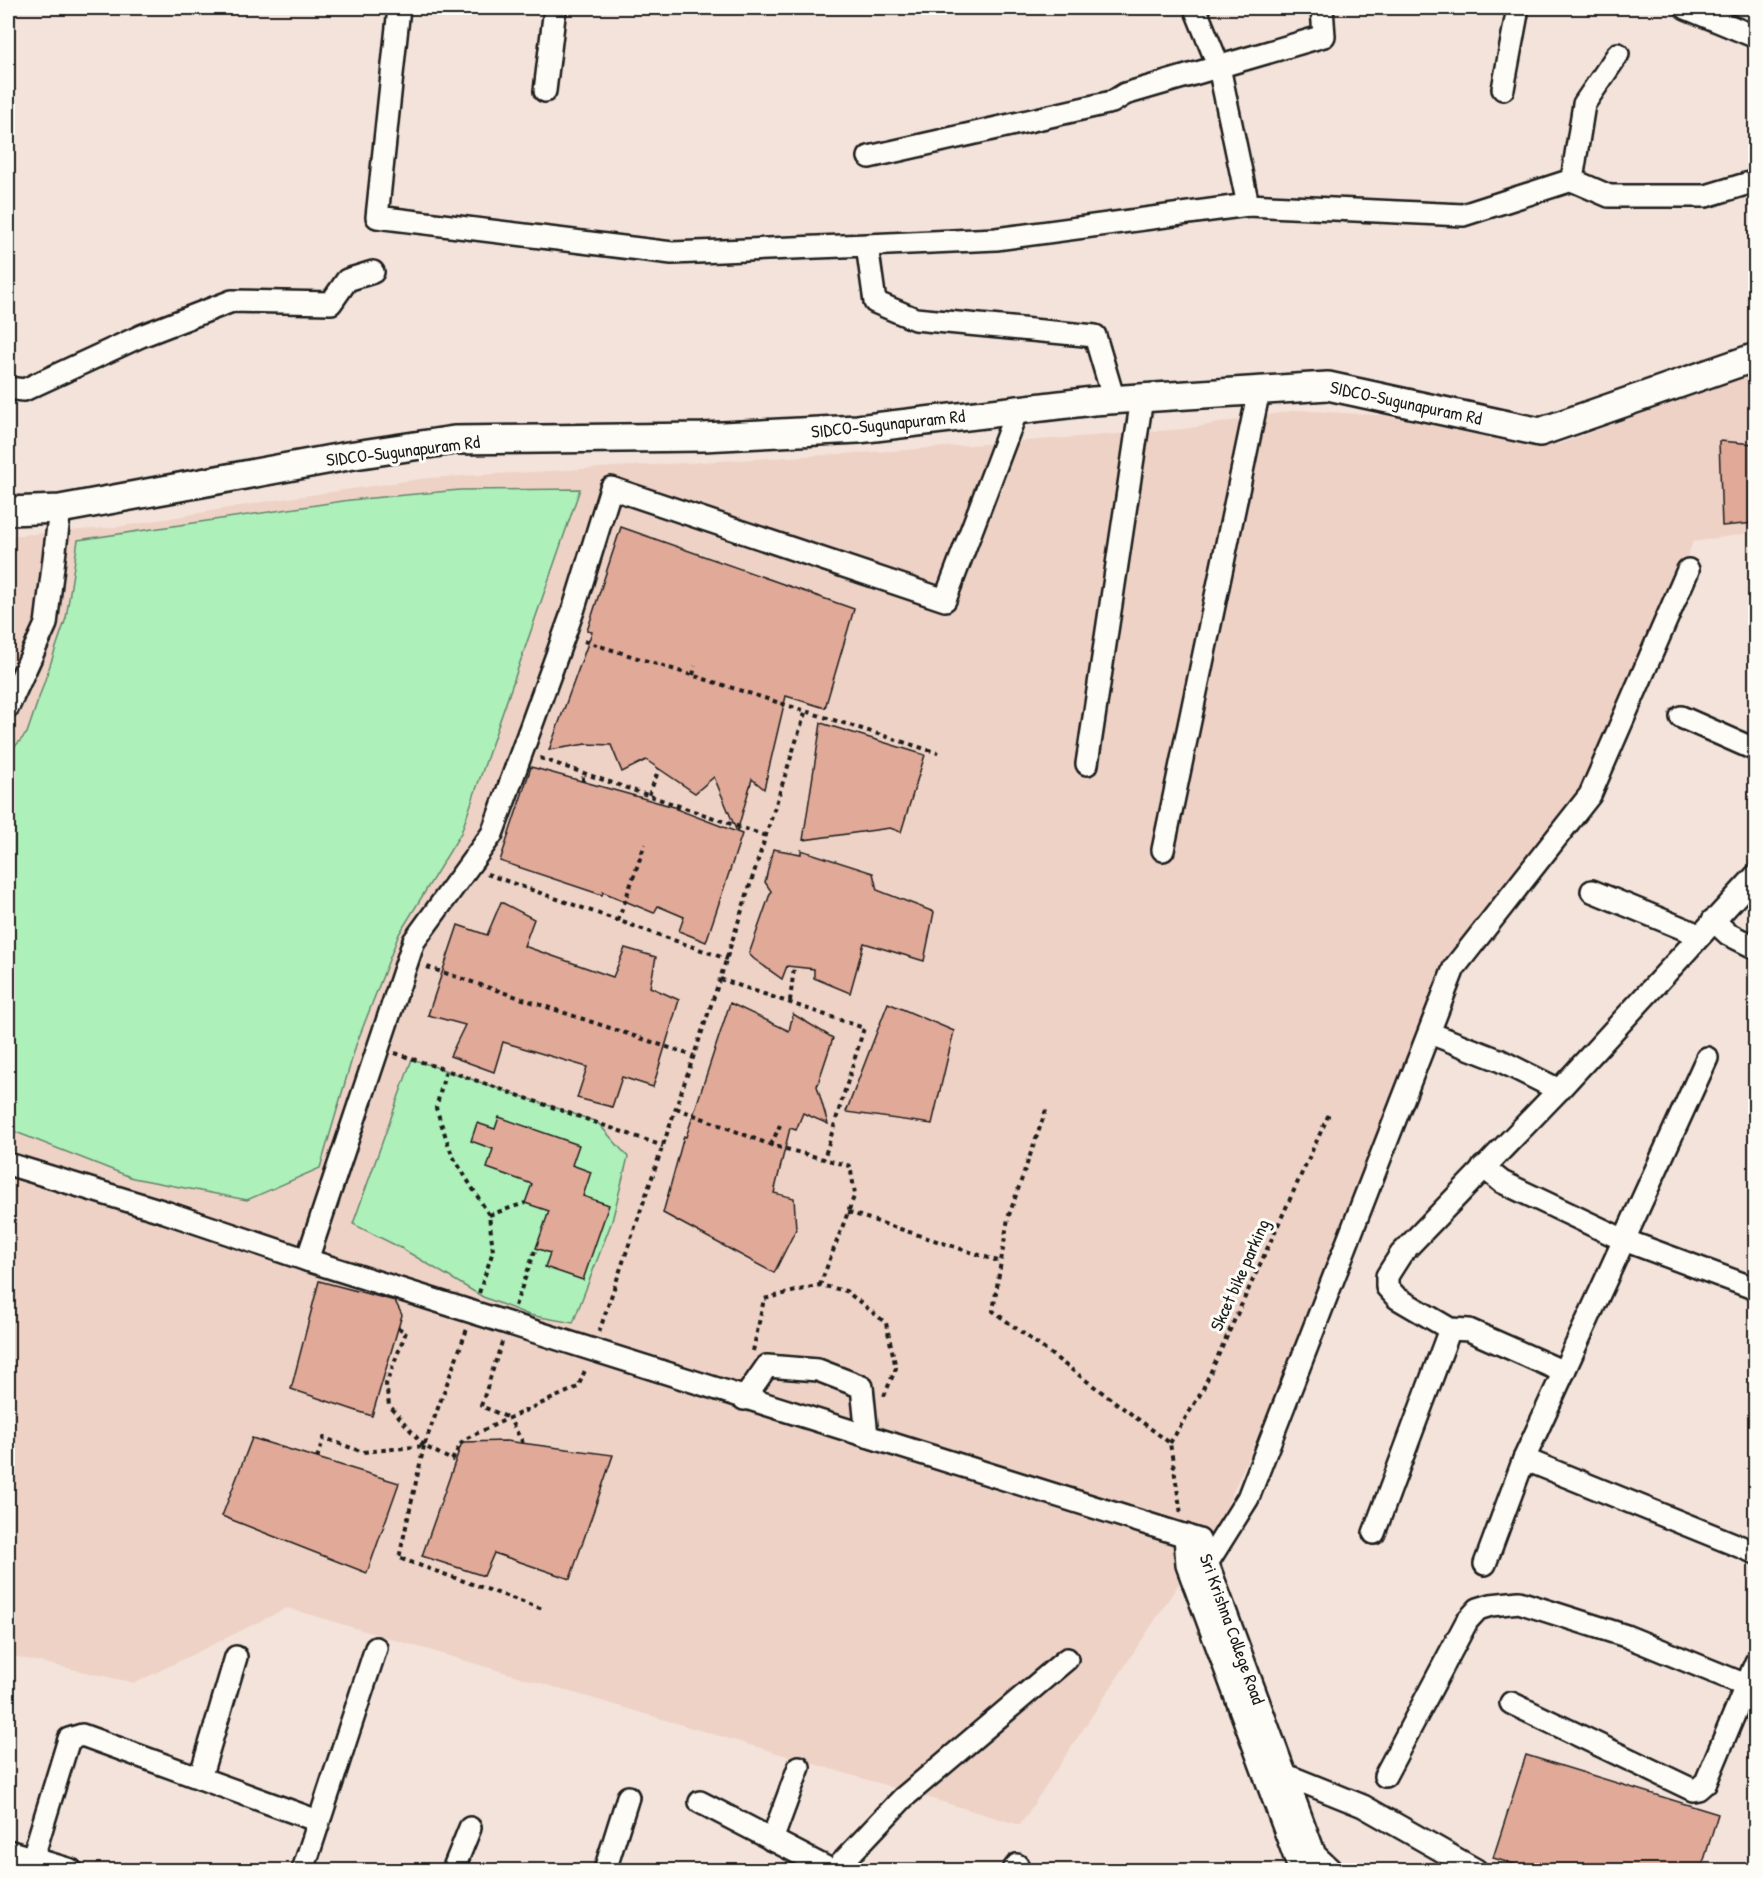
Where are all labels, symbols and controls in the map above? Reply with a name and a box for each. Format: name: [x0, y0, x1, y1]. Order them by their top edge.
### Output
street label: SIDCO-Sugunapuram Rd: [1328, 374, 1484, 431]
street label: SIDCO-Sugunapuram Rd: [810, 403, 966, 444]
street label: SIDCO-Sugunapuram Rd: [325, 429, 481, 472]
street label: Skcet bike parking: [1204, 1215, 1275, 1335]
street label: Sri Krishna College Road: [1194, 1550, 1271, 1708]

